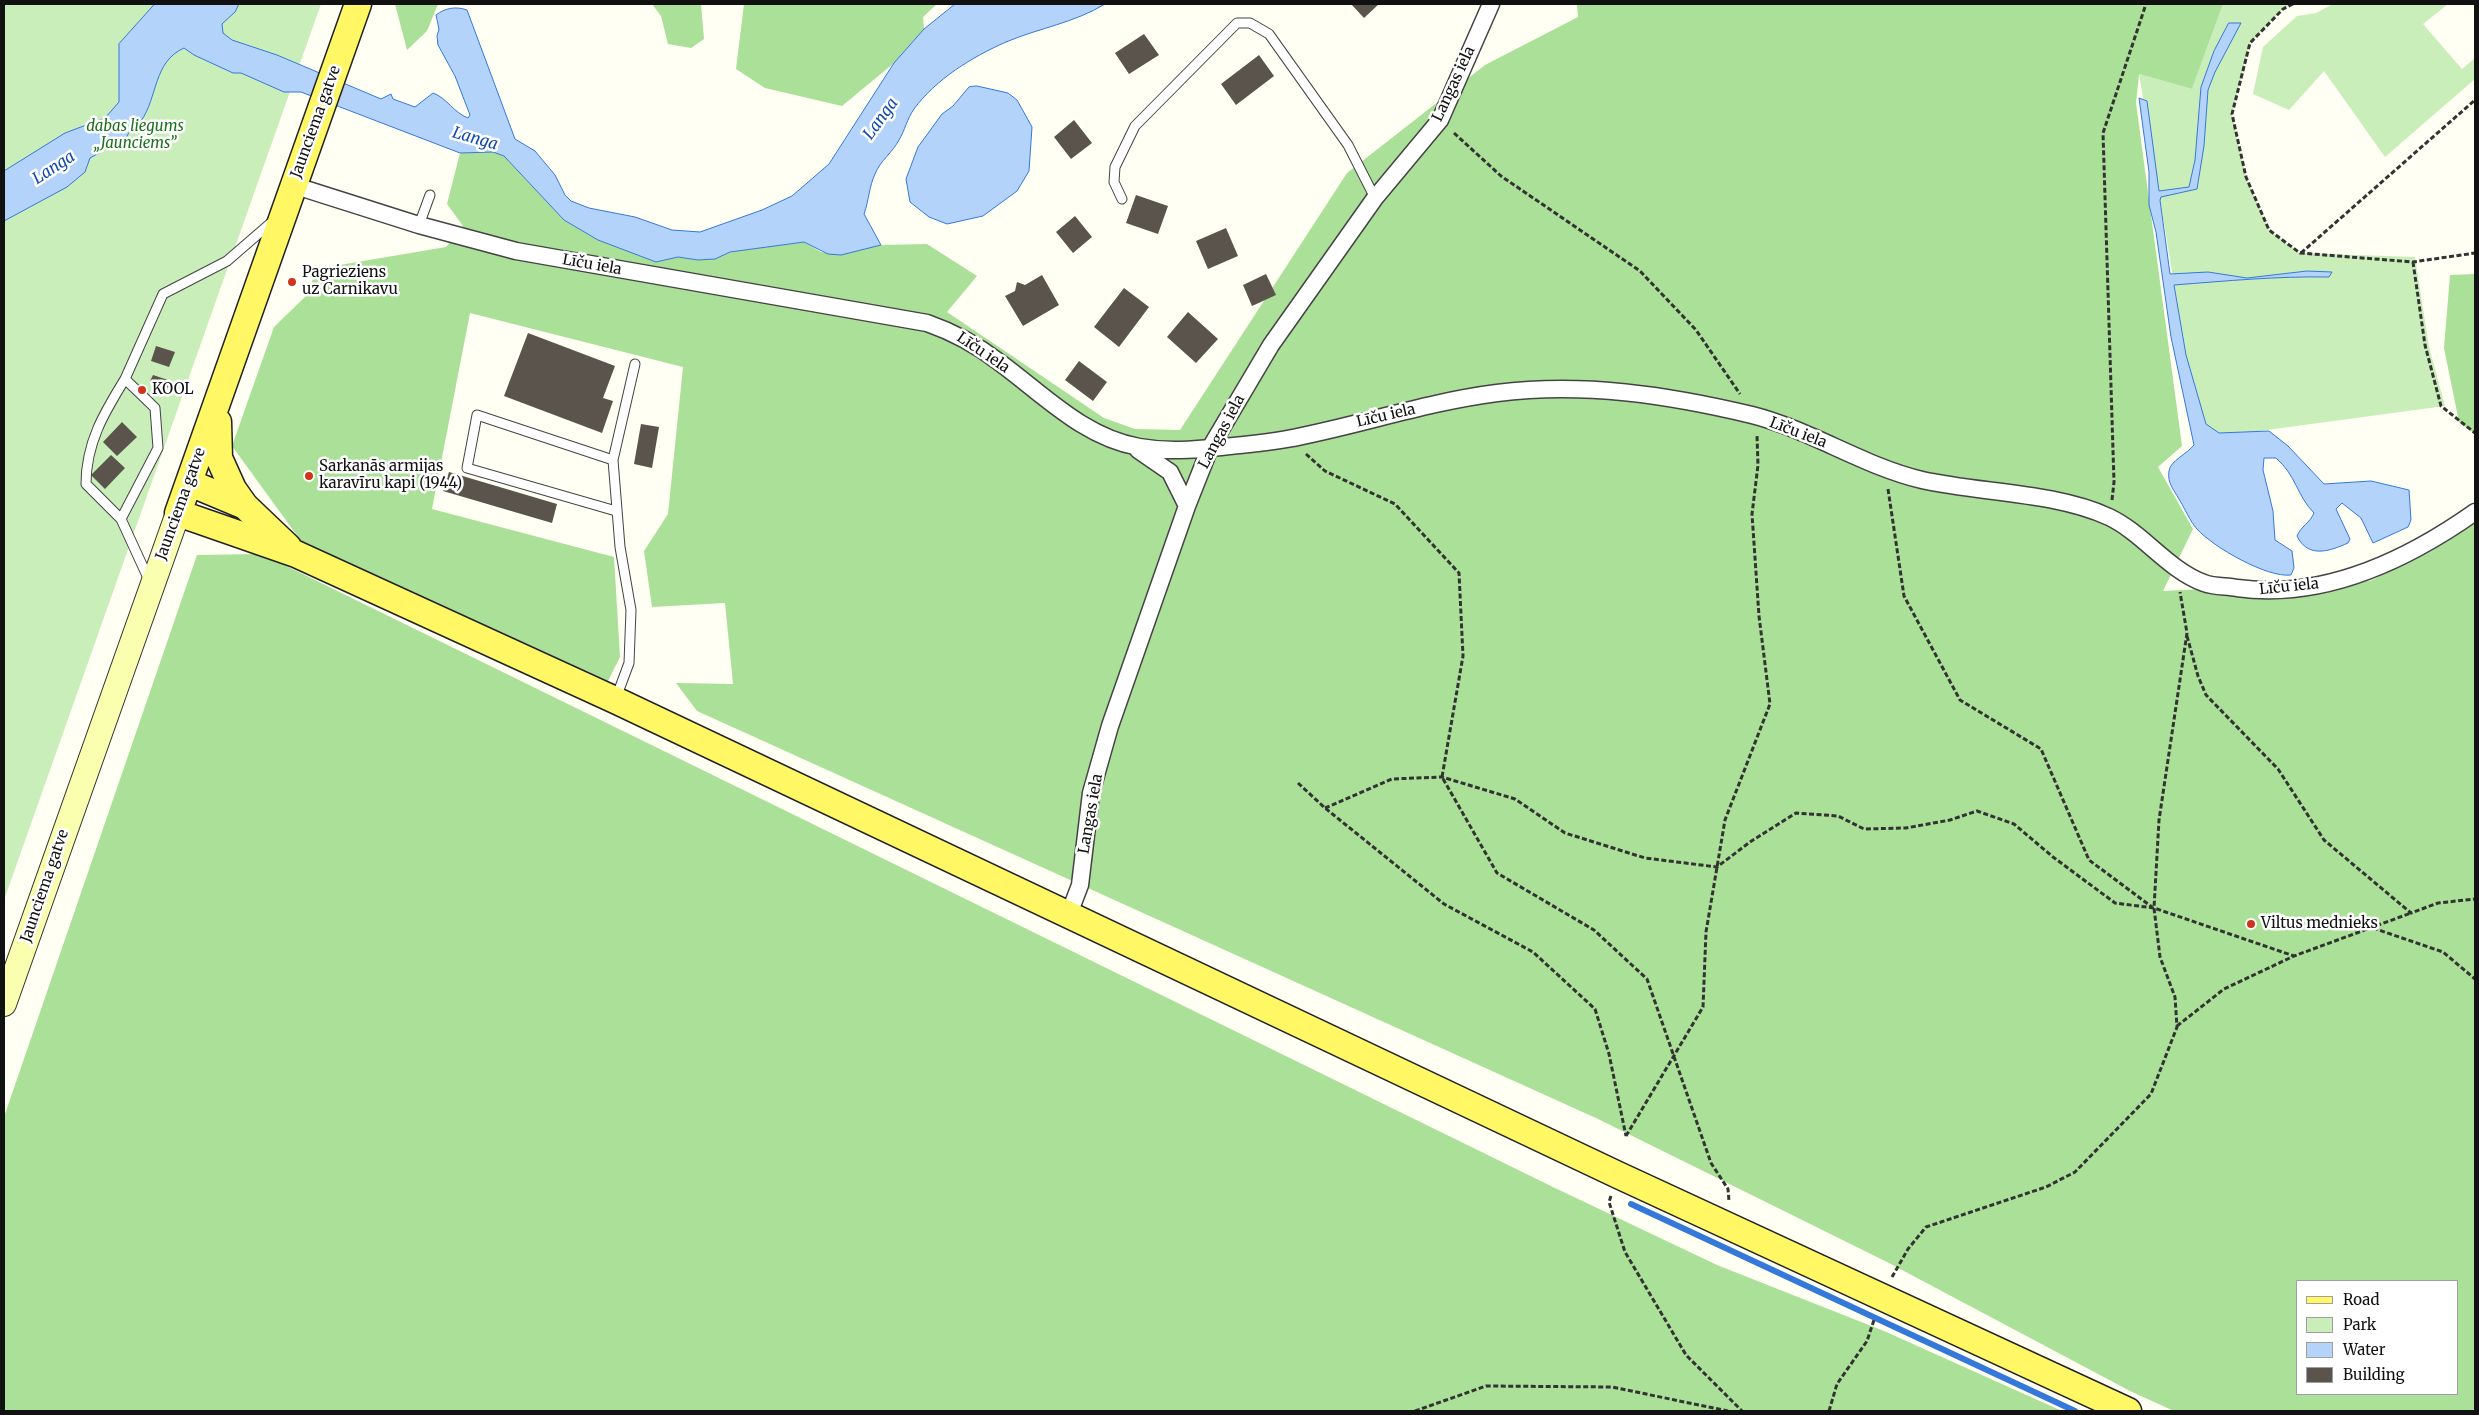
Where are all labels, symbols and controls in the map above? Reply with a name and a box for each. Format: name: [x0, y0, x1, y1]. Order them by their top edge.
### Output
street label: Langas iela: [1429, 44, 1479, 124]
street label: Jaunciema gatve: [287, 63, 345, 181]
water label: Langa: [860, 95, 902, 143]
park label: dabas liegums „Jaunciems”: [86, 118, 184, 153]
water label: Langa: [450, 123, 500, 155]
water label: Langa: [29, 147, 79, 189]
street label: Līču iela: [561, 251, 623, 279]
place label: Pagrieziens uz Carnikavu: [302, 264, 398, 299]
marker: Pagrieziens uz Carnikavu: [286, 276, 298, 288]
street label: Līču iela: [953, 329, 1013, 377]
place label: KOOL: [152, 381, 194, 399]
marker: KOOL: [136, 384, 148, 396]
street label: Langas iela: [1195, 392, 1249, 472]
street label: Līču iela: [1355, 401, 1417, 431]
street label: Līču iela: [1767, 414, 1829, 452]
street label: Jaunciema gatve: [152, 445, 210, 563]
place label: Sarkanās armijas karavīru kapi (1944): [319, 458, 462, 493]
marker: Sarkanās armijas karavīru kapi (1944): [303, 470, 315, 482]
street label: Līču iela: [2258, 575, 2320, 599]
street label: Langas iela: [1075, 773, 1107, 855]
street label: Jaunciema gatve: [17, 827, 73, 945]
place label: Viltus mednieks: [2261, 915, 2378, 933]
marker: Viltus mednieks: [2245, 918, 2257, 930]
legend: [2296, 1280, 2459, 1395]
text: Road: [2343, 1290, 2379, 1309]
text: Park: [2343, 1315, 2376, 1334]
text: Water: [2343, 1340, 2385, 1359]
text: Building: [2343, 1365, 2405, 1384]

